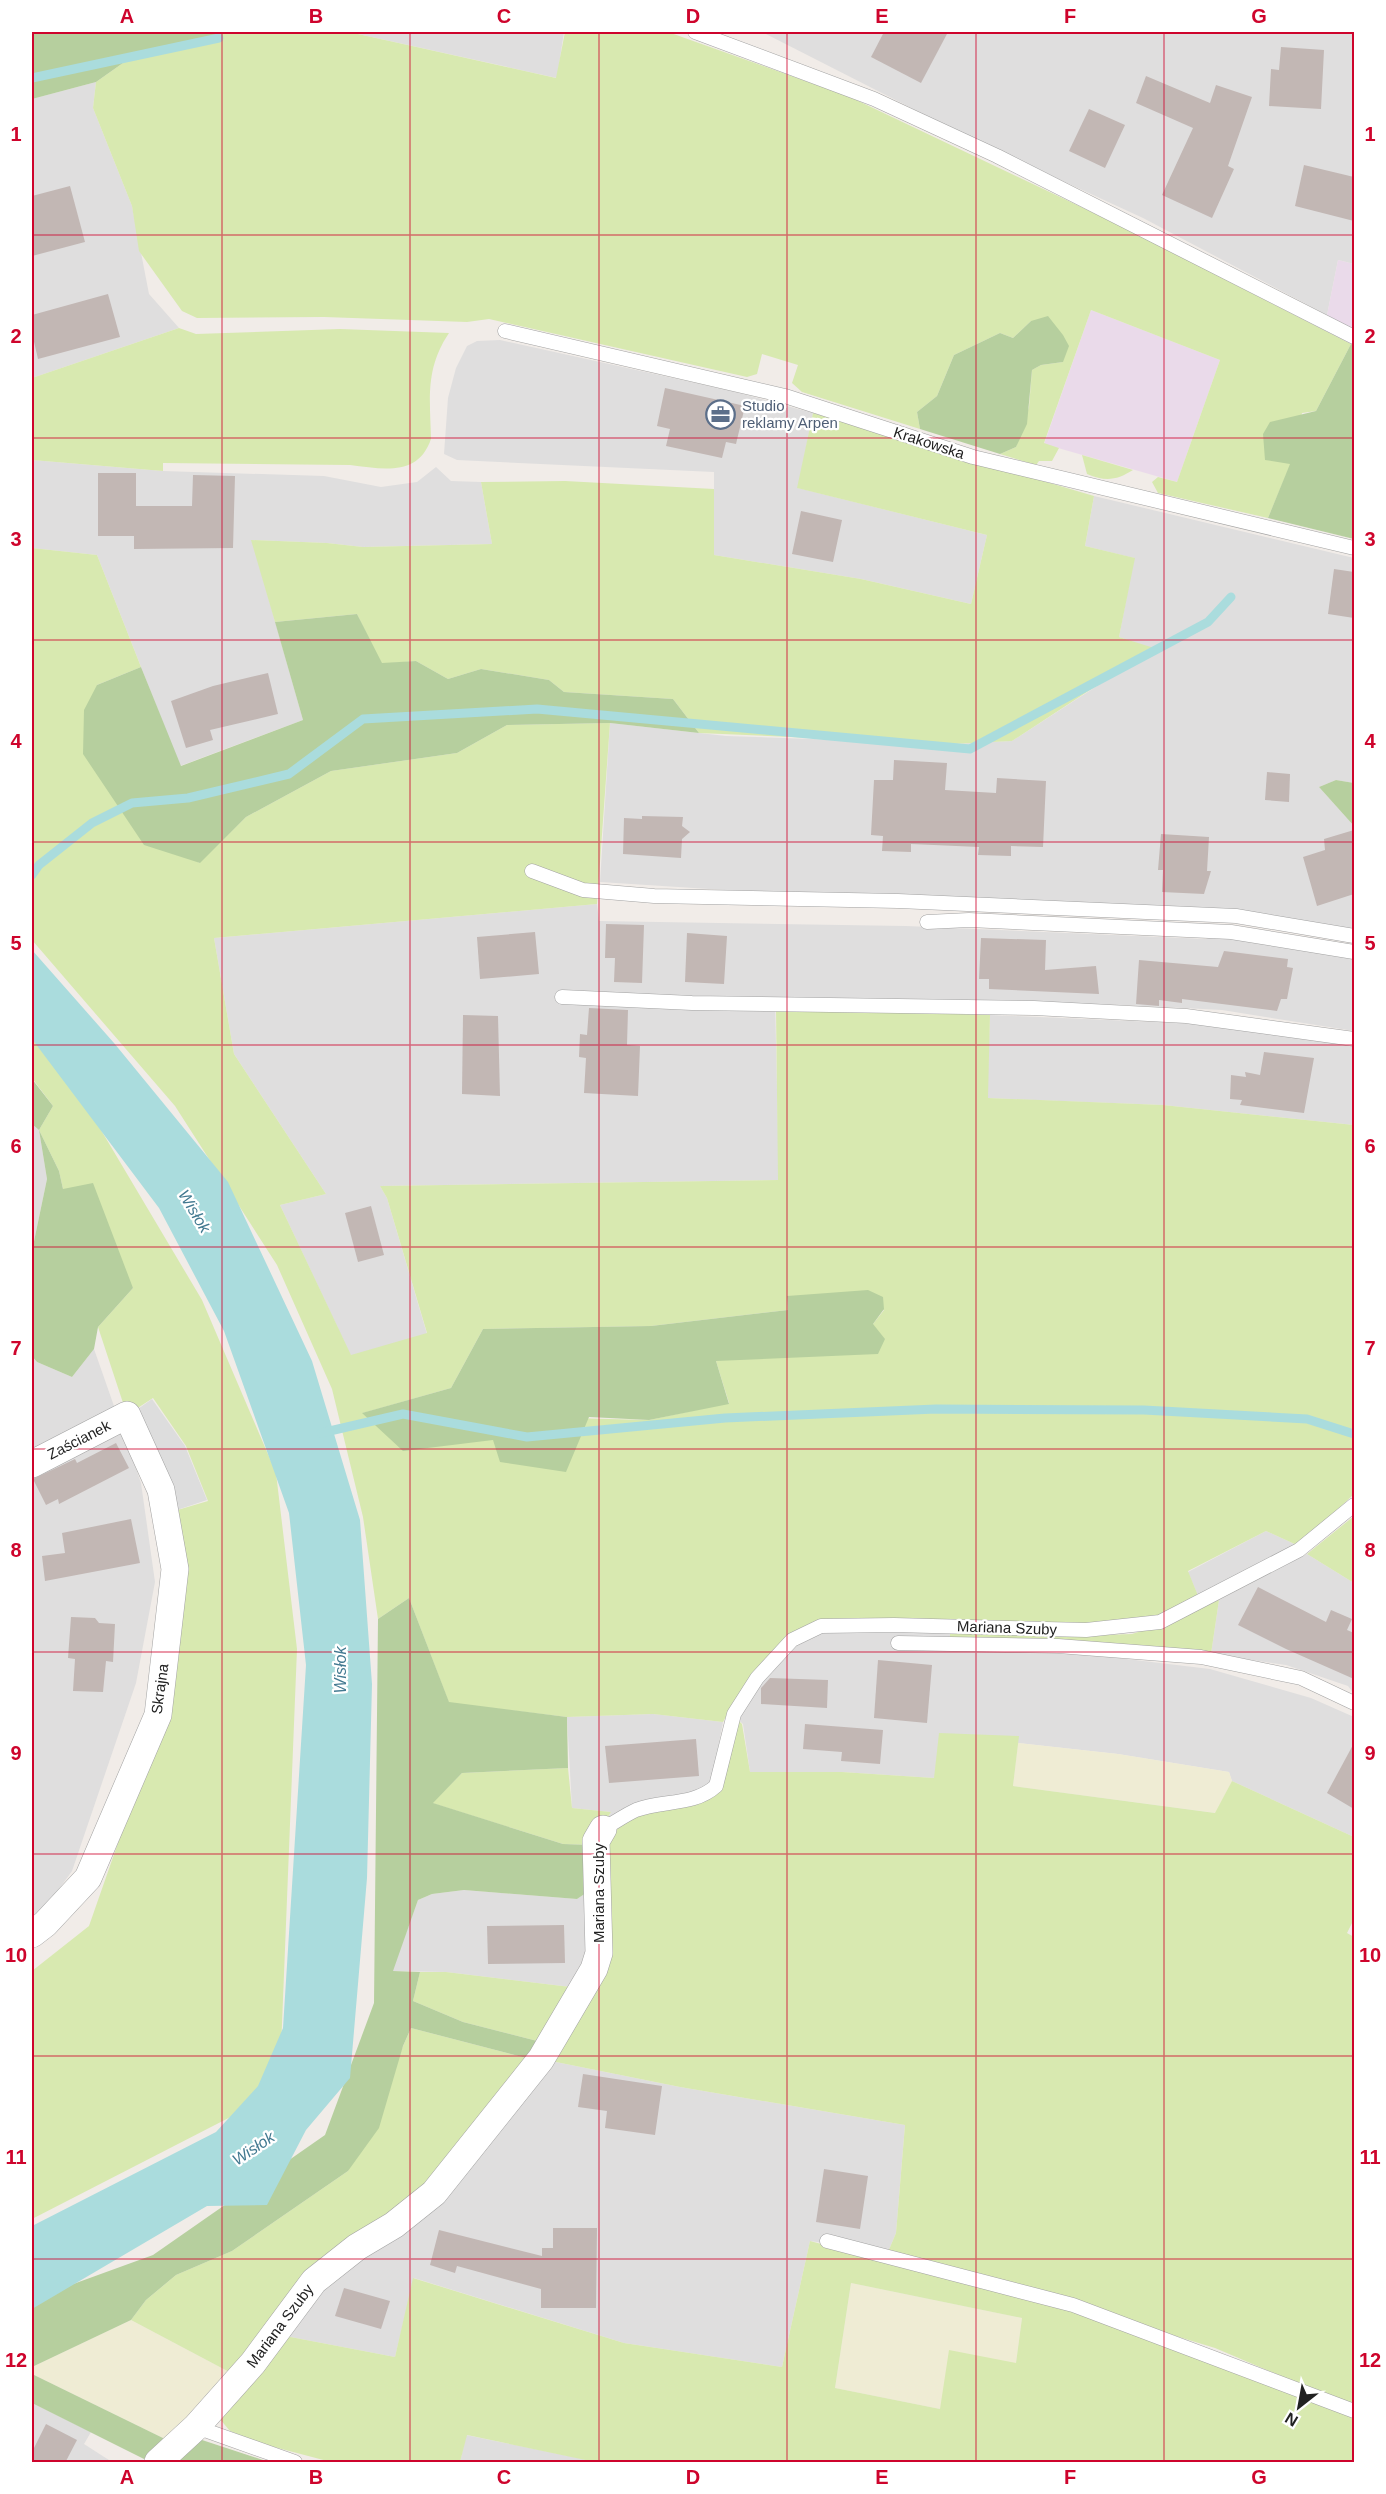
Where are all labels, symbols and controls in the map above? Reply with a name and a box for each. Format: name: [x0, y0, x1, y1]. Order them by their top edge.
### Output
text: A: [120, 5, 134, 27]
text: B: [309, 5, 323, 27]
text: C: [497, 5, 511, 27]
text: D: [686, 5, 700, 27]
text: E: [875, 5, 889, 27]
text: F: [1064, 5, 1076, 27]
text: G: [1251, 5, 1267, 27]
text: 1: [10, 123, 22, 145]
text: 1: [1364, 123, 1376, 145]
text: 2: [10, 325, 22, 347]
text: 2: [1364, 325, 1376, 347]
place label: Studio reklamy Arpen: [742, 397, 838, 431]
office icon: Studio reklamy Arpen: [705, 399, 737, 431]
street label: Krakowska: [892, 423, 967, 462]
text: 3: [10, 528, 22, 550]
text: 3: [1364, 528, 1376, 550]
text: 4: [10, 730, 22, 752]
text: 4: [1364, 730, 1376, 752]
text: 5: [10, 932, 22, 954]
text: 5: [1364, 932, 1376, 954]
text: 6: [10, 1135, 22, 1157]
text: 6: [1364, 1135, 1376, 1157]
water label: Wisłok: [175, 1187, 214, 1237]
text: 7: [10, 1337, 22, 1359]
text: 7: [1364, 1337, 1376, 1359]
street label: Zaścianek: [44, 1416, 114, 1463]
text: 8: [10, 1539, 22, 1561]
text: 8: [1364, 1539, 1376, 1561]
street label: Mariana Szuby: [957, 1617, 1058, 1638]
water label: Wisłok: [332, 1646, 349, 1693]
street label: Skrajna: [148, 1662, 172, 1715]
text: 9: [10, 1742, 22, 1764]
text: 9: [1364, 1742, 1376, 1764]
street label: Mariana Szuby: [590, 1842, 607, 1943]
text: 10: [5, 1944, 27, 1966]
text: 10: [1359, 1944, 1381, 1966]
water label: Wisłok: [229, 2128, 278, 2169]
text: 11: [5, 2146, 27, 2168]
text: 11: [1359, 2146, 1381, 2168]
street label: Mariana Szuby: [243, 2280, 317, 2371]
text: 12: [5, 2349, 27, 2371]
text: 12: [1359, 2349, 1381, 2371]
north arrow: [1269, 2377, 1329, 2437]
text: N: [1282, 2409, 1301, 2430]
text: A: [120, 2466, 134, 2488]
text: B: [309, 2466, 323, 2488]
text: C: [497, 2466, 511, 2488]
text: D: [686, 2466, 700, 2488]
text: E: [875, 2466, 889, 2488]
text: F: [1064, 2466, 1076, 2488]
text: G: [1251, 2466, 1267, 2488]

